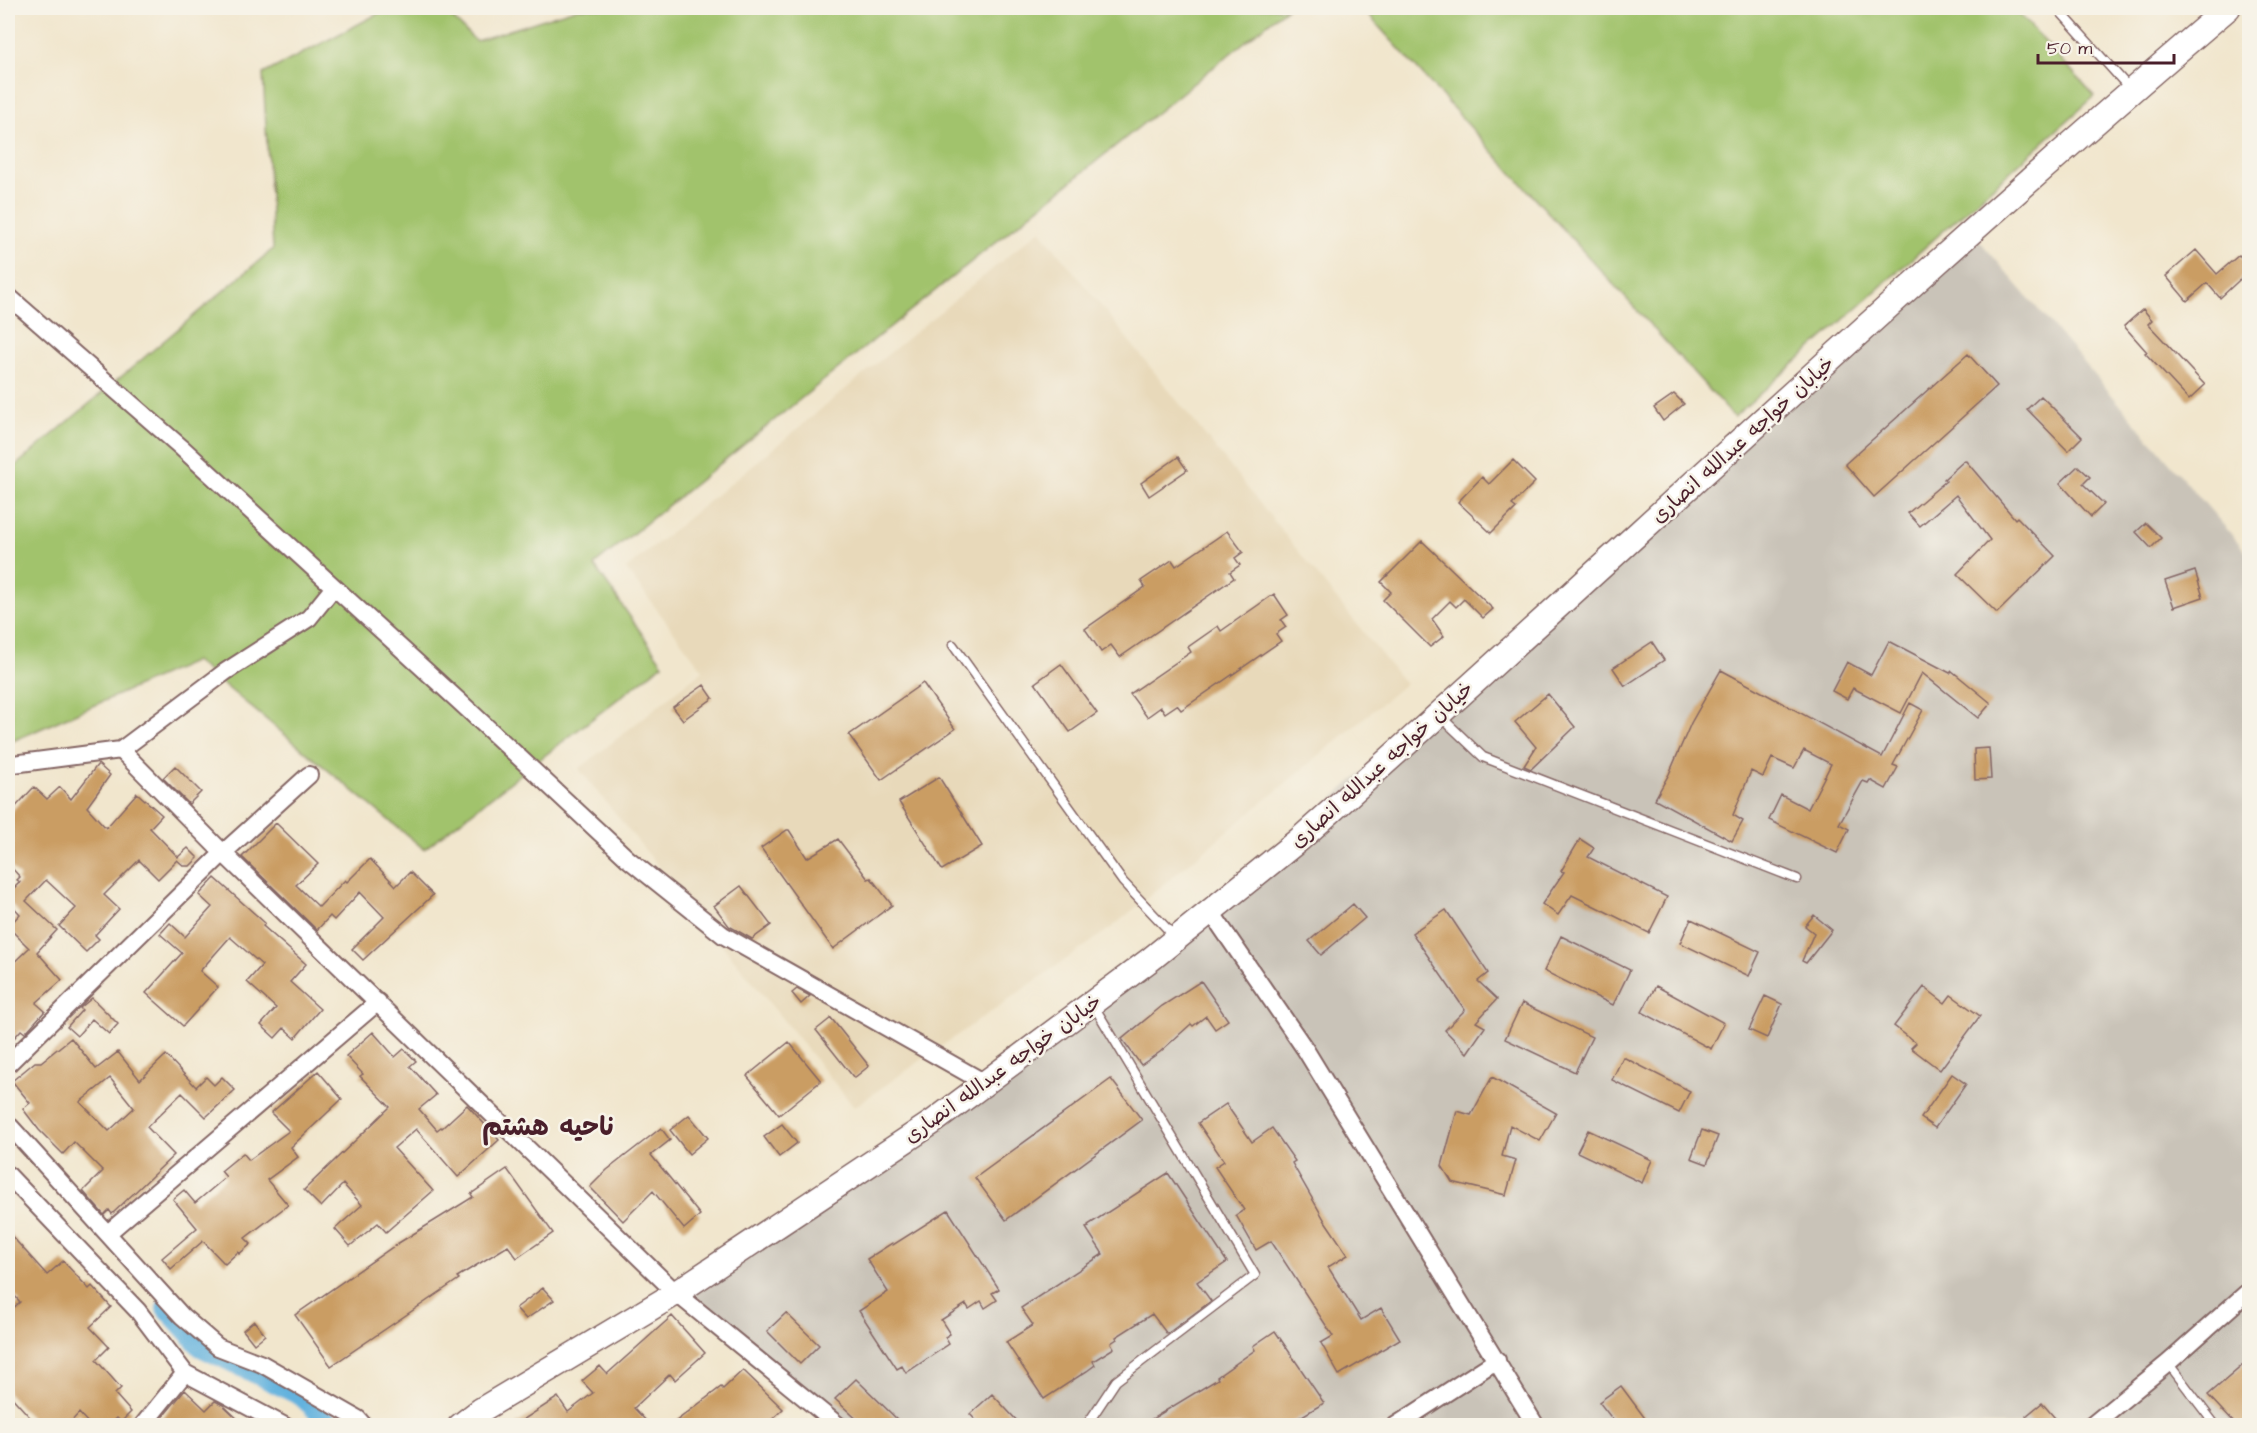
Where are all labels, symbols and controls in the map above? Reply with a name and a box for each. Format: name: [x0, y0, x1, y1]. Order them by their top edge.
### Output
scale bar: [2038, 27, 2174, 65]
text: 50 m: [2047, 36, 2092, 61]
street label: خیابان خواجه عبدالله انصاری: [1645, 350, 1841, 530]
street label: خیابان خواجه عبدالله انصاری: [1284, 675, 1480, 855]
street label: خیابان خواجه عبدالله انصاری: [899, 988, 1107, 1150]
district label: ناحیه هشتم: [482, 1109, 614, 1146]

